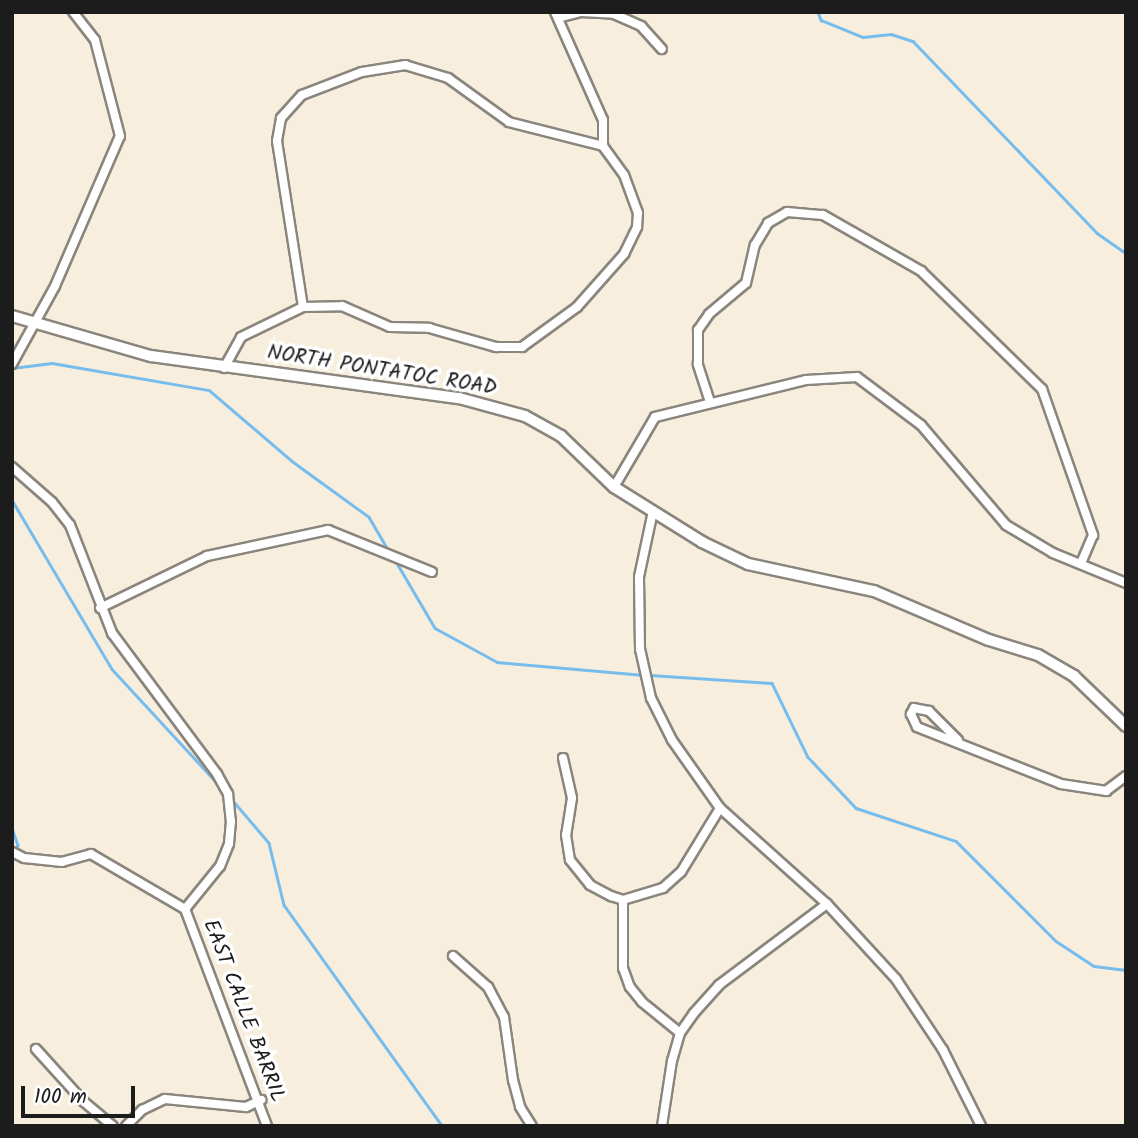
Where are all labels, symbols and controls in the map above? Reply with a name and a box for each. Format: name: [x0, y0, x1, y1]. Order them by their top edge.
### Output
street label: NORTH PONTATOC ROAD: [265, 340, 499, 402]
street label: EAST CALLE BARRIL: [197, 916, 289, 1106]
scale bar: [24, 1072, 138, 1116]
text: 100 m: [34, 1081, 87, 1114]

